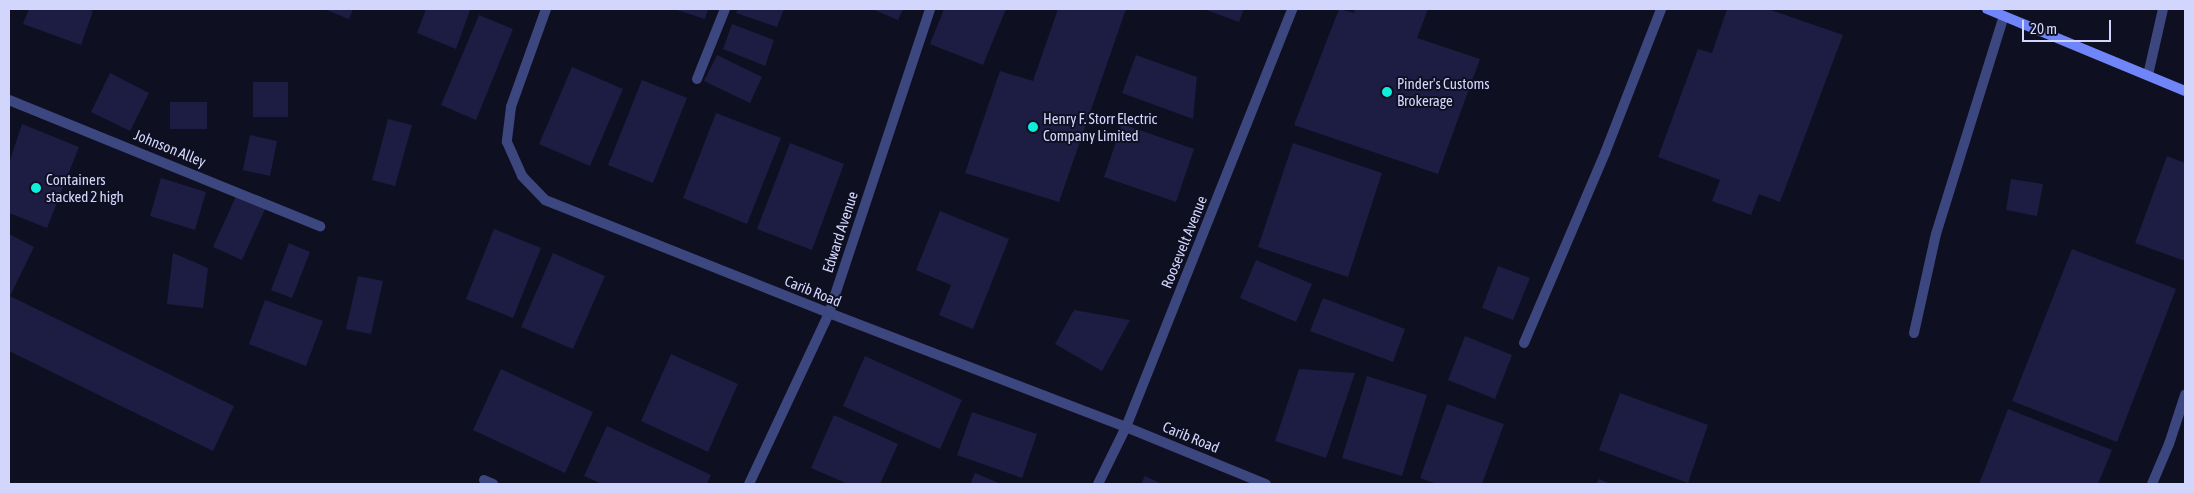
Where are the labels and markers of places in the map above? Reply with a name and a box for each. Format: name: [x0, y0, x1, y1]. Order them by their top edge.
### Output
place label: Pinder's Customs Brokerage: [1397, 74, 1490, 109]
marker: Pinder's Customs Brokerage: [1381, 86, 1393, 98]
place label: Henry F. Storr Electric Company Limited: [1043, 109, 1157, 144]
marker: Henry F. Storr Electric Company Limited: [1027, 121, 1039, 133]
place label: Containers stacked 2 high: [46, 170, 124, 205]
marker: Containers stacked 2 high: [30, 182, 42, 194]

